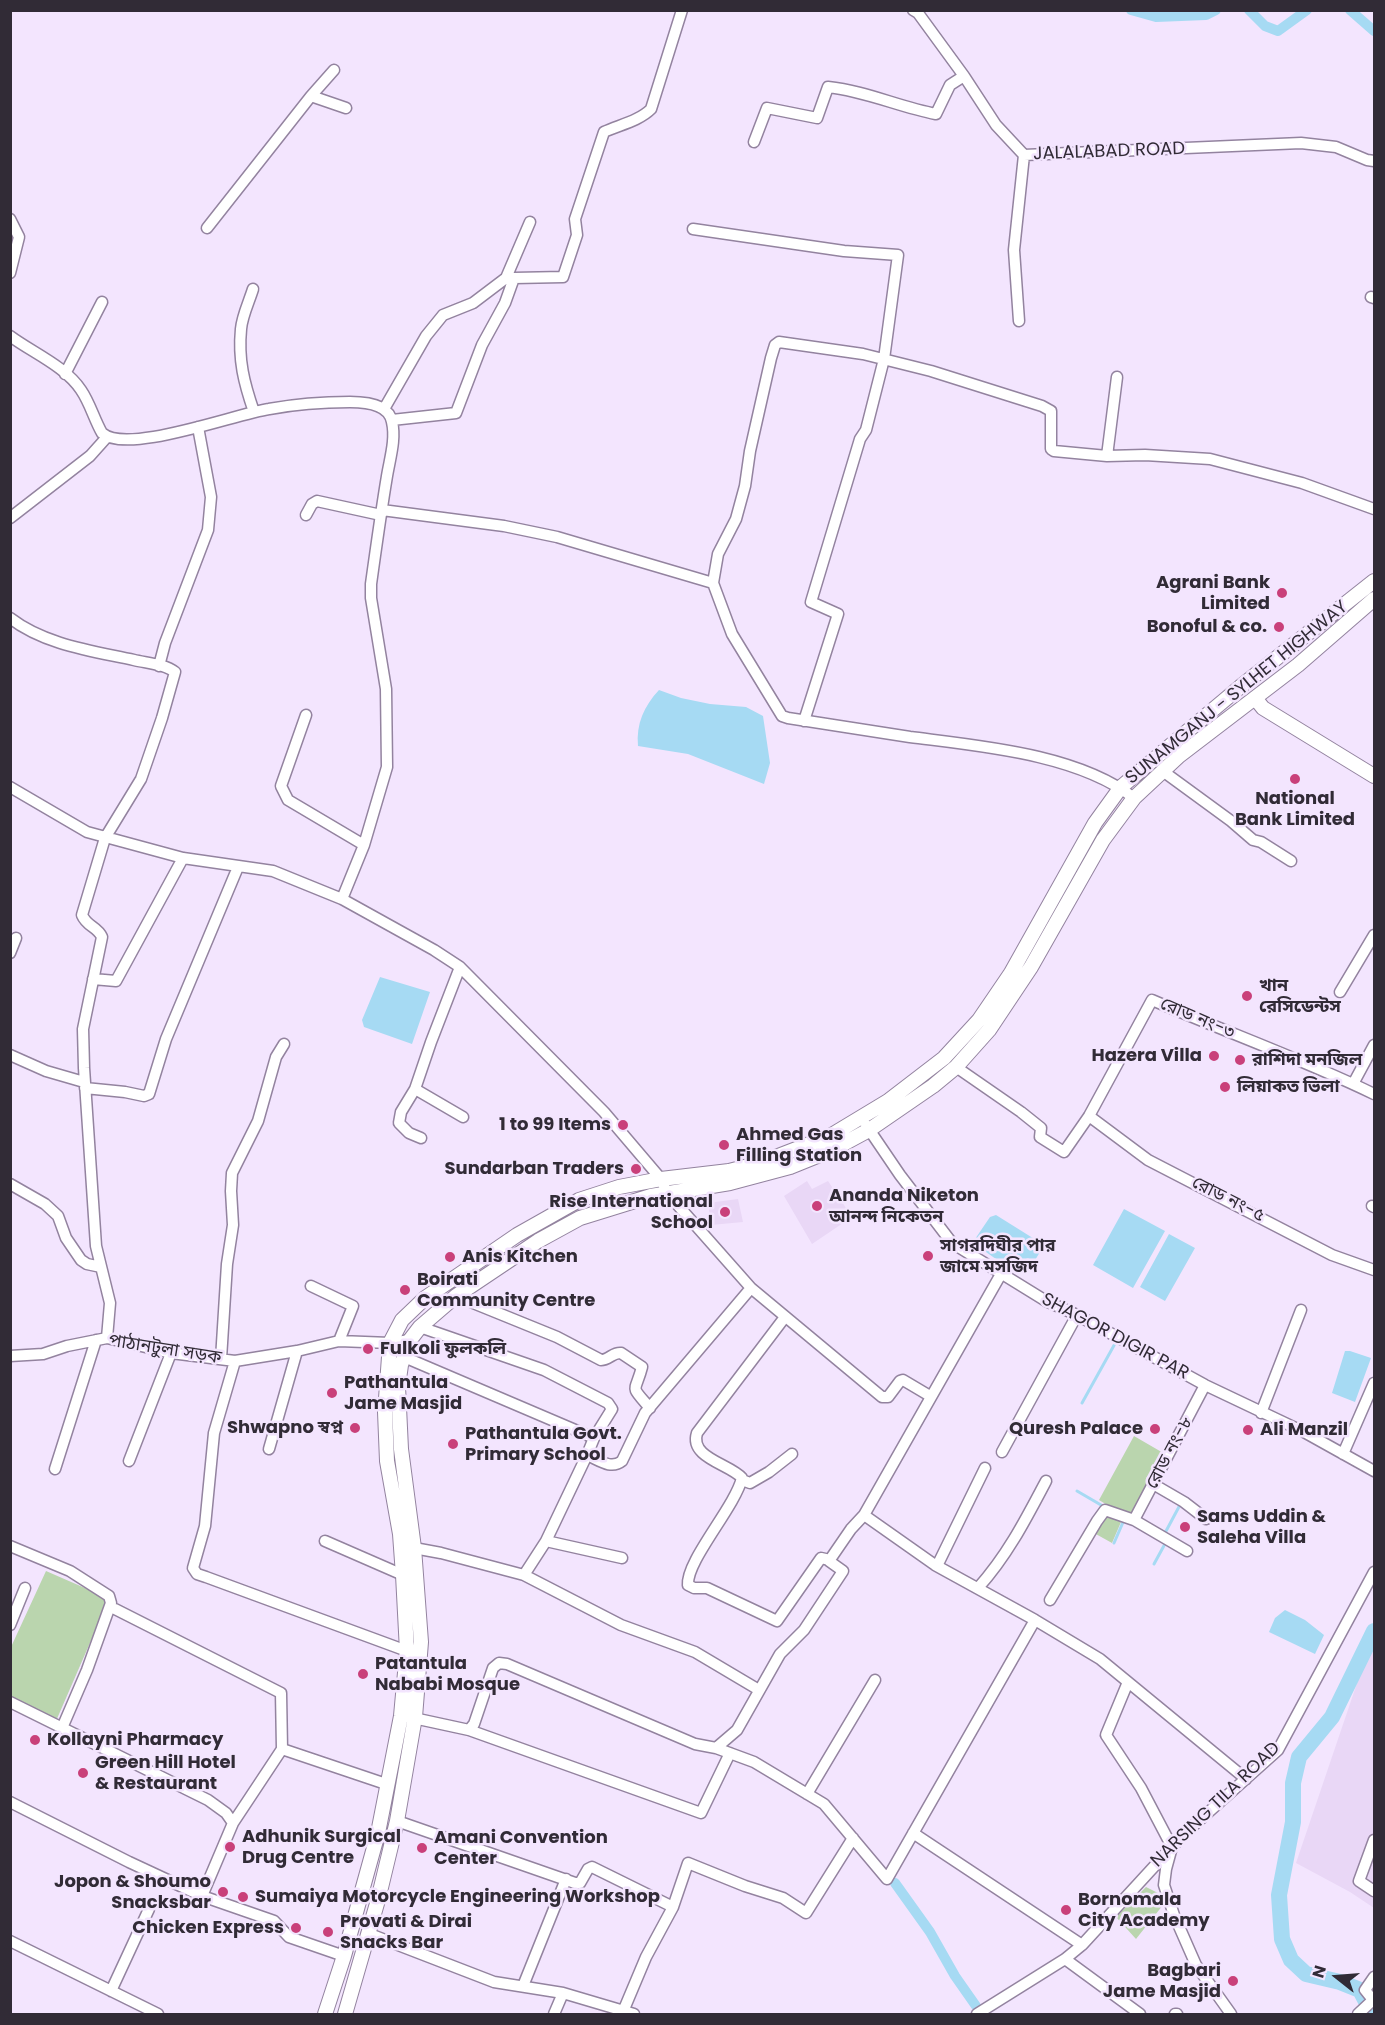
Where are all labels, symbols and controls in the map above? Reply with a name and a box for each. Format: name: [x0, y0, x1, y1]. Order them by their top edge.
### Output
street label: JALALABAD ROAD: [1033, 139, 1185, 165]
place label: Agrani Bank Limited: [1156, 572, 1270, 614]
marker: Agrani Bank Limited: [1275, 586, 1289, 600]
street label: SUNAMGANJ - SYLHET HIGHWAY: [1122, 597, 1352, 789]
place label: Bonoful & co.: [1147, 616, 1267, 638]
marker: Bonoful & co.: [1272, 620, 1286, 634]
marker: National Bank Limited: [1288, 772, 1302, 786]
place label: National Bank Limited: [1235, 788, 1355, 830]
place label: খান রেসিডেন্টস: [1259, 975, 1341, 1018]
marker: খান রেসিডেন্টস: [1240, 989, 1254, 1003]
street label: রোড নং-৩: [1156, 994, 1238, 1044]
place label: Hazera Villa: [1092, 1045, 1202, 1067]
marker: Hazera Villa: [1207, 1049, 1221, 1063]
place label: রাশিদা মনজিল: [1252, 1049, 1362, 1071]
marker: রাশিদা মনজিল: [1233, 1053, 1247, 1067]
place label: লিয়াকত ভিলা: [1237, 1076, 1340, 1098]
marker: লিয়াকত ভিলা: [1218, 1080, 1232, 1094]
place label: 1 to 99 Items: [499, 1114, 611, 1136]
marker: 1 to 99 Items: [616, 1118, 630, 1132]
place label: Ahmed Gas Filling Station: [736, 1124, 862, 1166]
marker: Ahmed Gas Filling Station: [717, 1138, 731, 1152]
place label: Sundarban Traders: [445, 1158, 624, 1180]
marker: Sundarban Traders: [629, 1162, 643, 1176]
street label: রোড নং-৫: [1188, 1172, 1268, 1228]
place label: Ananda Niketon আনন্দ নিকেতন: [829, 1185, 979, 1228]
place label: Rise International School: [549, 1191, 713, 1234]
marker: Ananda Niketon আনন্দ নিকেতন: [810, 1199, 824, 1213]
marker: Rise International School: [718, 1205, 732, 1219]
place label: সাগরদিঘীর পার জামে মসজিদ: [940, 1235, 1055, 1278]
place label: Anis Kitchen: [462, 1246, 578, 1268]
marker: সাগরদিঘীর পার জামে মসজিদ: [921, 1249, 935, 1263]
marker: Anis Kitchen: [443, 1250, 457, 1264]
place label: Boirati Community Centre: [417, 1269, 595, 1312]
marker: Boirati Community Centre: [398, 1283, 412, 1297]
street label: SHAGOR DIGIR PAR: [1038, 1289, 1192, 1385]
street label: পাঠানটুলা সড়ক: [107, 1330, 223, 1370]
place label: Fulkoli ফুলকলি: [380, 1338, 506, 1360]
marker: Fulkoli ফুলকলি: [361, 1342, 375, 1356]
place label: Pathantula Jame Masjid: [344, 1372, 462, 1414]
marker: Pathantula Jame Masjid: [325, 1386, 339, 1400]
street label: রোড নং-৮: [1142, 1413, 1198, 1493]
place label: Shwapno স্বপ্ন: [227, 1417, 343, 1439]
place label: Quresh Palace: [1009, 1418, 1143, 1440]
place label: Ali Manzil: [1260, 1419, 1348, 1441]
marker: Shwapno স্বপ্ন: [348, 1421, 362, 1435]
marker: Quresh Palace: [1148, 1422, 1162, 1436]
place label: Pathantula Govt. Primary School: [465, 1423, 622, 1466]
marker: Ali Manzil: [1241, 1423, 1255, 1437]
marker: Pathantula Govt. Primary School: [446, 1437, 460, 1451]
place label: Sams Uddin & Saleha Villa: [1197, 1506, 1326, 1549]
marker: Sams Uddin & Saleha Villa: [1178, 1520, 1192, 1534]
place label: Patantula Nababi Mosque: [375, 1653, 520, 1696]
marker: Patantula Nababi Mosque: [356, 1667, 370, 1681]
place label: Kollayni Pharmacy: [47, 1729, 223, 1751]
marker: Kollayni Pharmacy: [28, 1733, 42, 1747]
street label: NARSING TILA ROAD: [1147, 1738, 1285, 1872]
place label: Green Hill Hotel & Restaurant: [95, 1752, 236, 1794]
marker: Green Hill Hotel & Restaurant: [76, 1766, 90, 1780]
place label: Adhunik Surgical Drug Centre: [242, 1826, 401, 1868]
place label: Amani Convention Center: [434, 1827, 608, 1870]
marker: Adhunik Surgical Drug Centre: [223, 1840, 237, 1854]
marker: Amani Convention Center: [415, 1841, 429, 1855]
place label: Jopon & Shoumo Snacksbar: [54, 1871, 211, 1914]
marker: Jopon & Shoumo Snacksbar: [216, 1885, 230, 1899]
place label: Sumaiya Motorcycle Engineering Workshop: [255, 1886, 660, 1908]
place label: Bornomala City Academy: [1078, 1889, 1210, 1932]
marker: Sumaiya Motorcycle Engineering Workshop: [236, 1890, 250, 1904]
marker: Bornomala City Academy: [1059, 1903, 1073, 1917]
place label: Provati & Dirai Snacks Bar: [340, 1911, 472, 1954]
place label: Chicken Express: [132, 1917, 284, 1939]
marker: Chicken Express: [289, 1921, 303, 1935]
marker: Provati & Dirai Snacks Bar: [321, 1925, 335, 1939]
north arrow: [1307, 1947, 1367, 2007]
place label: Bagbari Jame Masjid: [1103, 1960, 1221, 2002]
text: N: [1307, 1962, 1332, 1981]
marker: Bagbari Jame Masjid: [1226, 1974, 1240, 1988]

